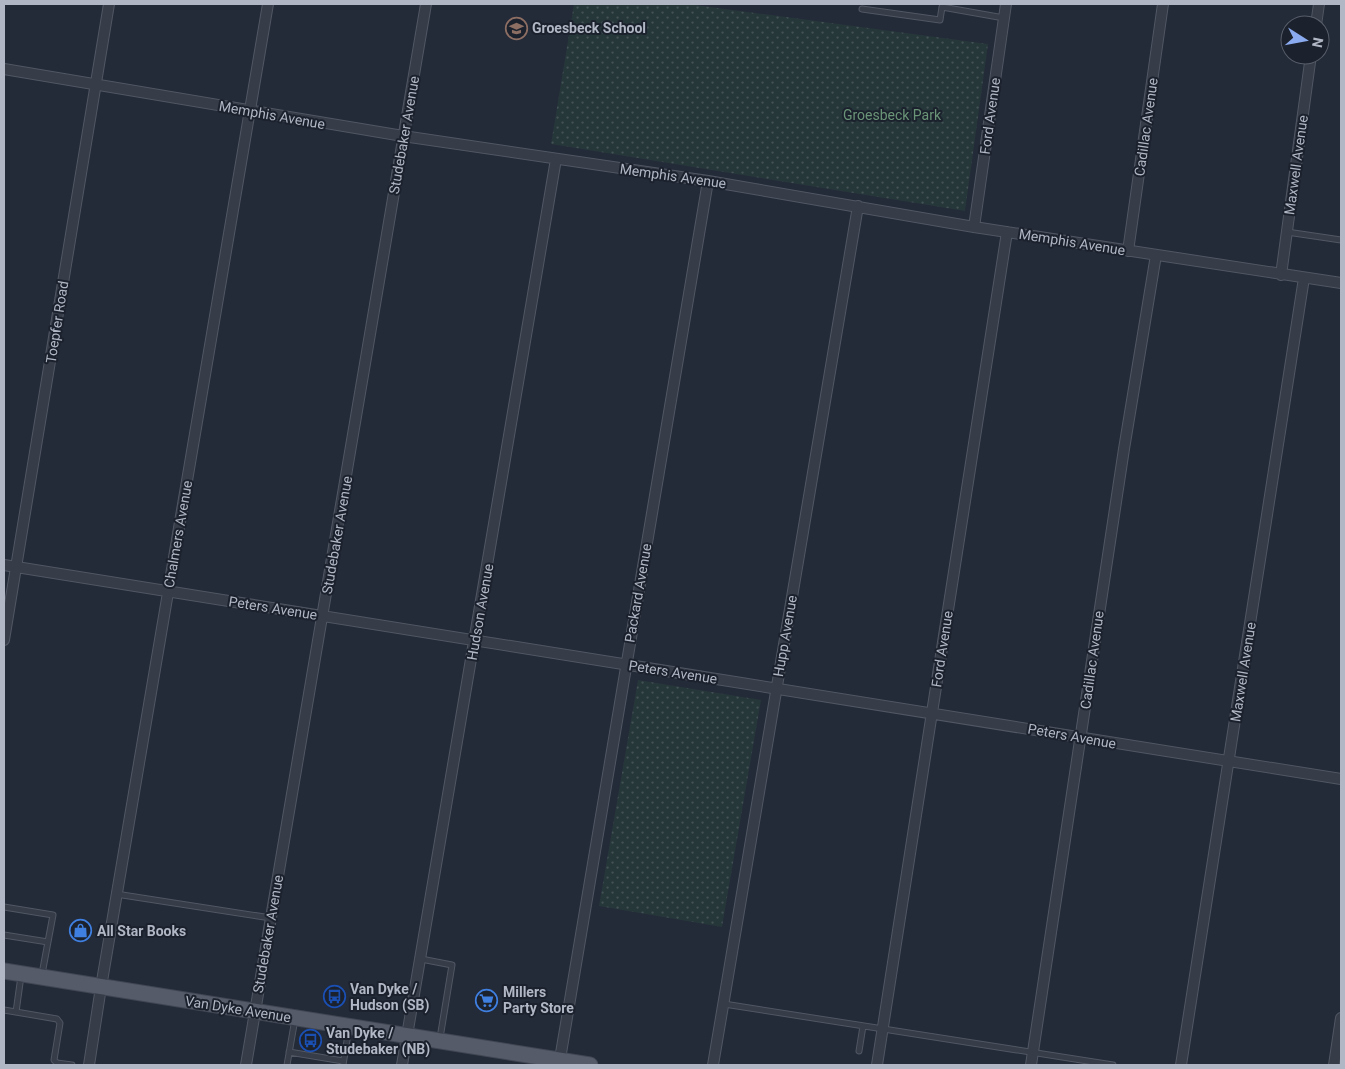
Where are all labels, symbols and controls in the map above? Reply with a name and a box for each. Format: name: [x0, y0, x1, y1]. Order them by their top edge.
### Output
north arrow: [1280, 15, 1330, 65]
school or university icon: Groesbeck School: [504, 16, 528, 40]
place label: Groesbeck School: [532, 20, 646, 36]
text: N: [1309, 36, 1327, 49]
street label: Studebaker Avenue: [386, 75, 422, 195]
street label: Ford Avenue: [977, 77, 1003, 155]
street label: Cadillac Avenue: [1131, 77, 1161, 177]
street label: Memphis Avenue: [218, 98, 326, 132]
park label: Groesbeck Park: [843, 107, 942, 123]
street label: Maxwell Avenue: [1281, 114, 1311, 216]
street label: Memphis Avenue: [619, 161, 727, 191]
street label: Memphis Avenue: [1018, 226, 1126, 258]
street label: Toepfer Road: [43, 280, 71, 364]
street label: Studebaker Avenue: [319, 475, 355, 595]
street label: Chalmers Avenue: [161, 479, 195, 589]
street label: Packard Avenue: [621, 542, 655, 644]
street label: Hudson Avenue: [464, 562, 496, 662]
street label: Peters Avenue: [228, 593, 318, 623]
street label: Hupp Avenue: [770, 594, 800, 678]
street label: Ford Avenue: [928, 610, 956, 688]
street label: Cadillac Avenue: [1077, 610, 1107, 710]
street label: Maxwell Avenue: [1227, 621, 1259, 723]
street label: Peters Avenue: [628, 657, 718, 687]
street label: Peters Avenue: [1027, 720, 1117, 752]
street label: Studebaker Avenue: [250, 874, 286, 994]
shop icon: All Star Books: [69, 919, 93, 943]
place label: All Star Books: [97, 923, 186, 939]
place label: Van Dyke / Hudson (SB): [350, 981, 429, 1014]
place label: Millers Party Store: [503, 984, 574, 1016]
bus stop icon: Van Dyke / Hudson (SB): [322, 985, 346, 1009]
supermarket icon: Millers Party Store: [475, 988, 499, 1012]
street label: Van Dyke Avenue: [184, 993, 292, 1025]
place label: Van Dyke / Studebaker (NB): [326, 1025, 430, 1058]
bus stop icon: Van Dyke / Studebaker (NB): [298, 1029, 322, 1053]

